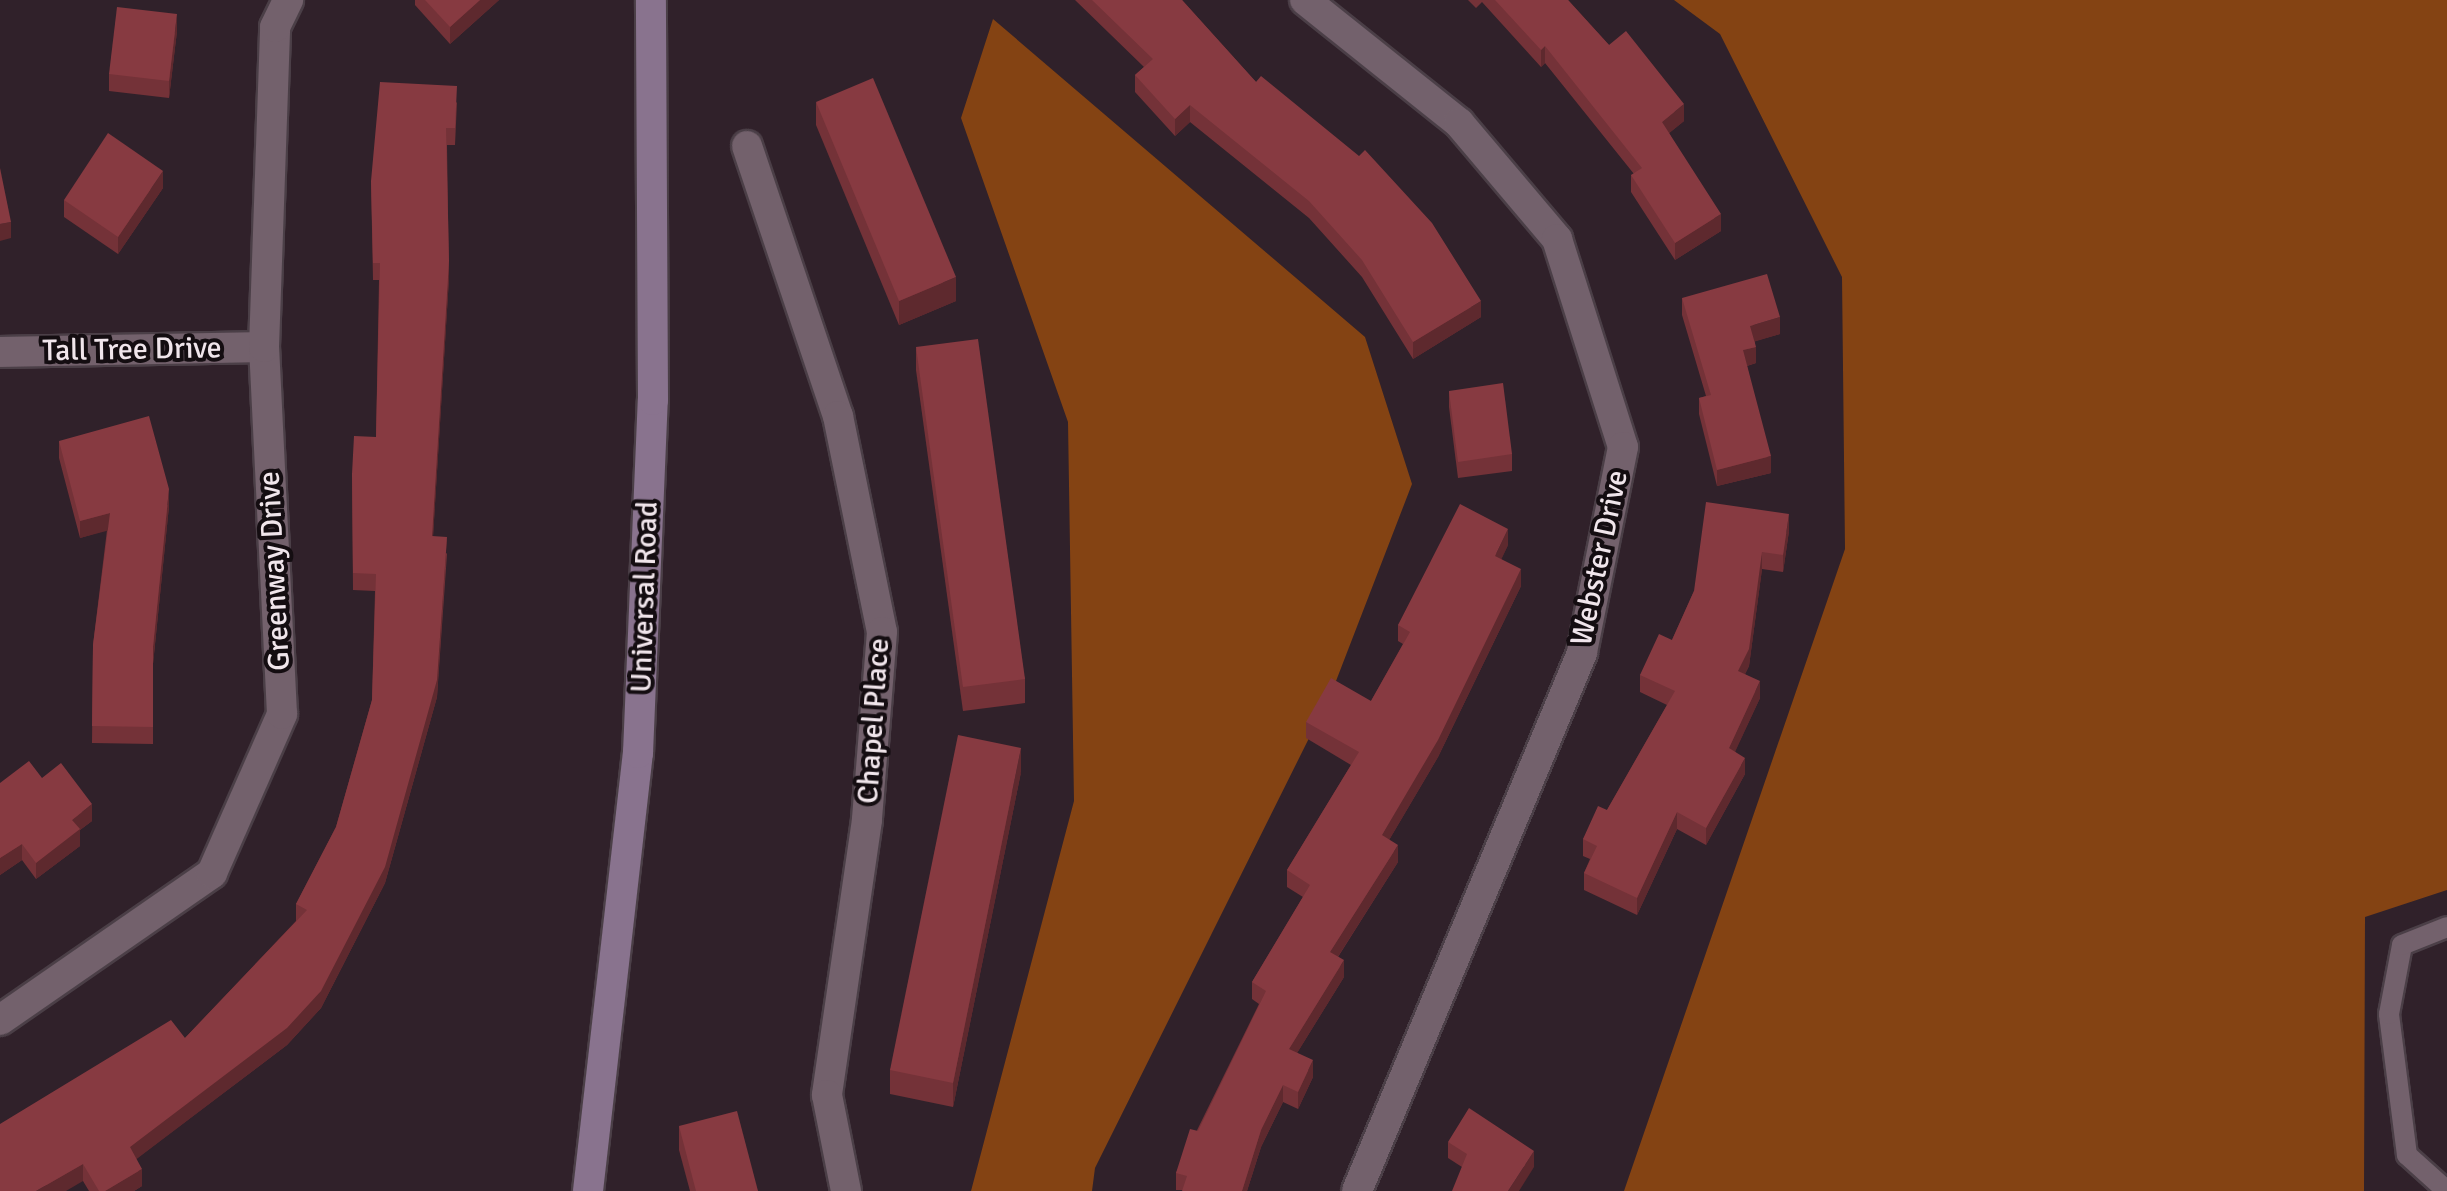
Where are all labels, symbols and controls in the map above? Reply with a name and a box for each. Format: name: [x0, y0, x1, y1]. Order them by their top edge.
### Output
street label: Tall Tree Drive: [42, 330, 222, 370]
street label: Webster Drive: [1564, 467, 1636, 649]
street label: Greenway Drive: [252, 470, 298, 672]
street label: Universal Road: [624, 501, 666, 693]
street label: Chapel Place: [850, 637, 898, 805]

